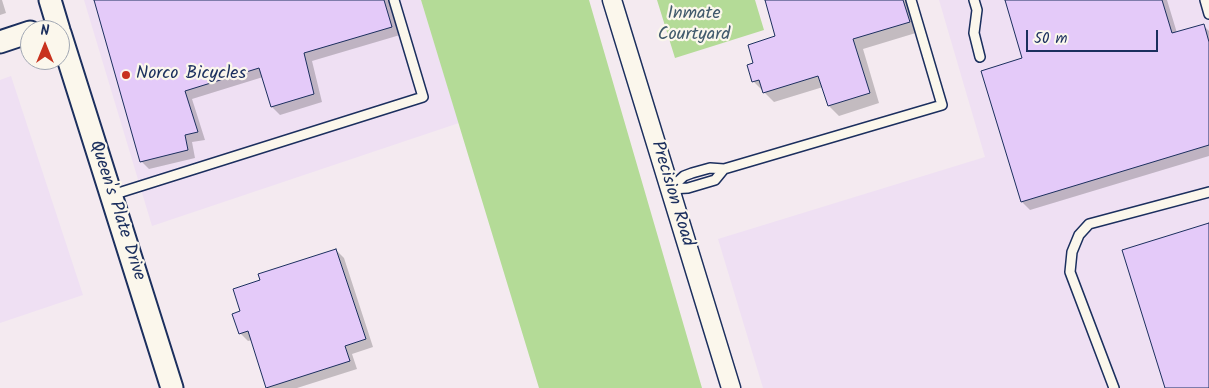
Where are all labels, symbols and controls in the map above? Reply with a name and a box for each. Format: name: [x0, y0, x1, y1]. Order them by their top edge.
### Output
park label: Inmate Courtyard: [658, 4, 730, 46]
north arrow: [20, 20, 70, 70]
text: N: [41, 20, 49, 42]
scale bar: [1029, 20, 1162, 52]
text: 50 m: [1034, 27, 1068, 51]
place label: Norco Bicycles: [136, 64, 246, 86]
marker: Norco Bicycles: [120, 69, 132, 81]
street label: Queen's Plate Drive: [83, 138, 149, 284]
street label: Precision Road: [645, 139, 697, 249]

